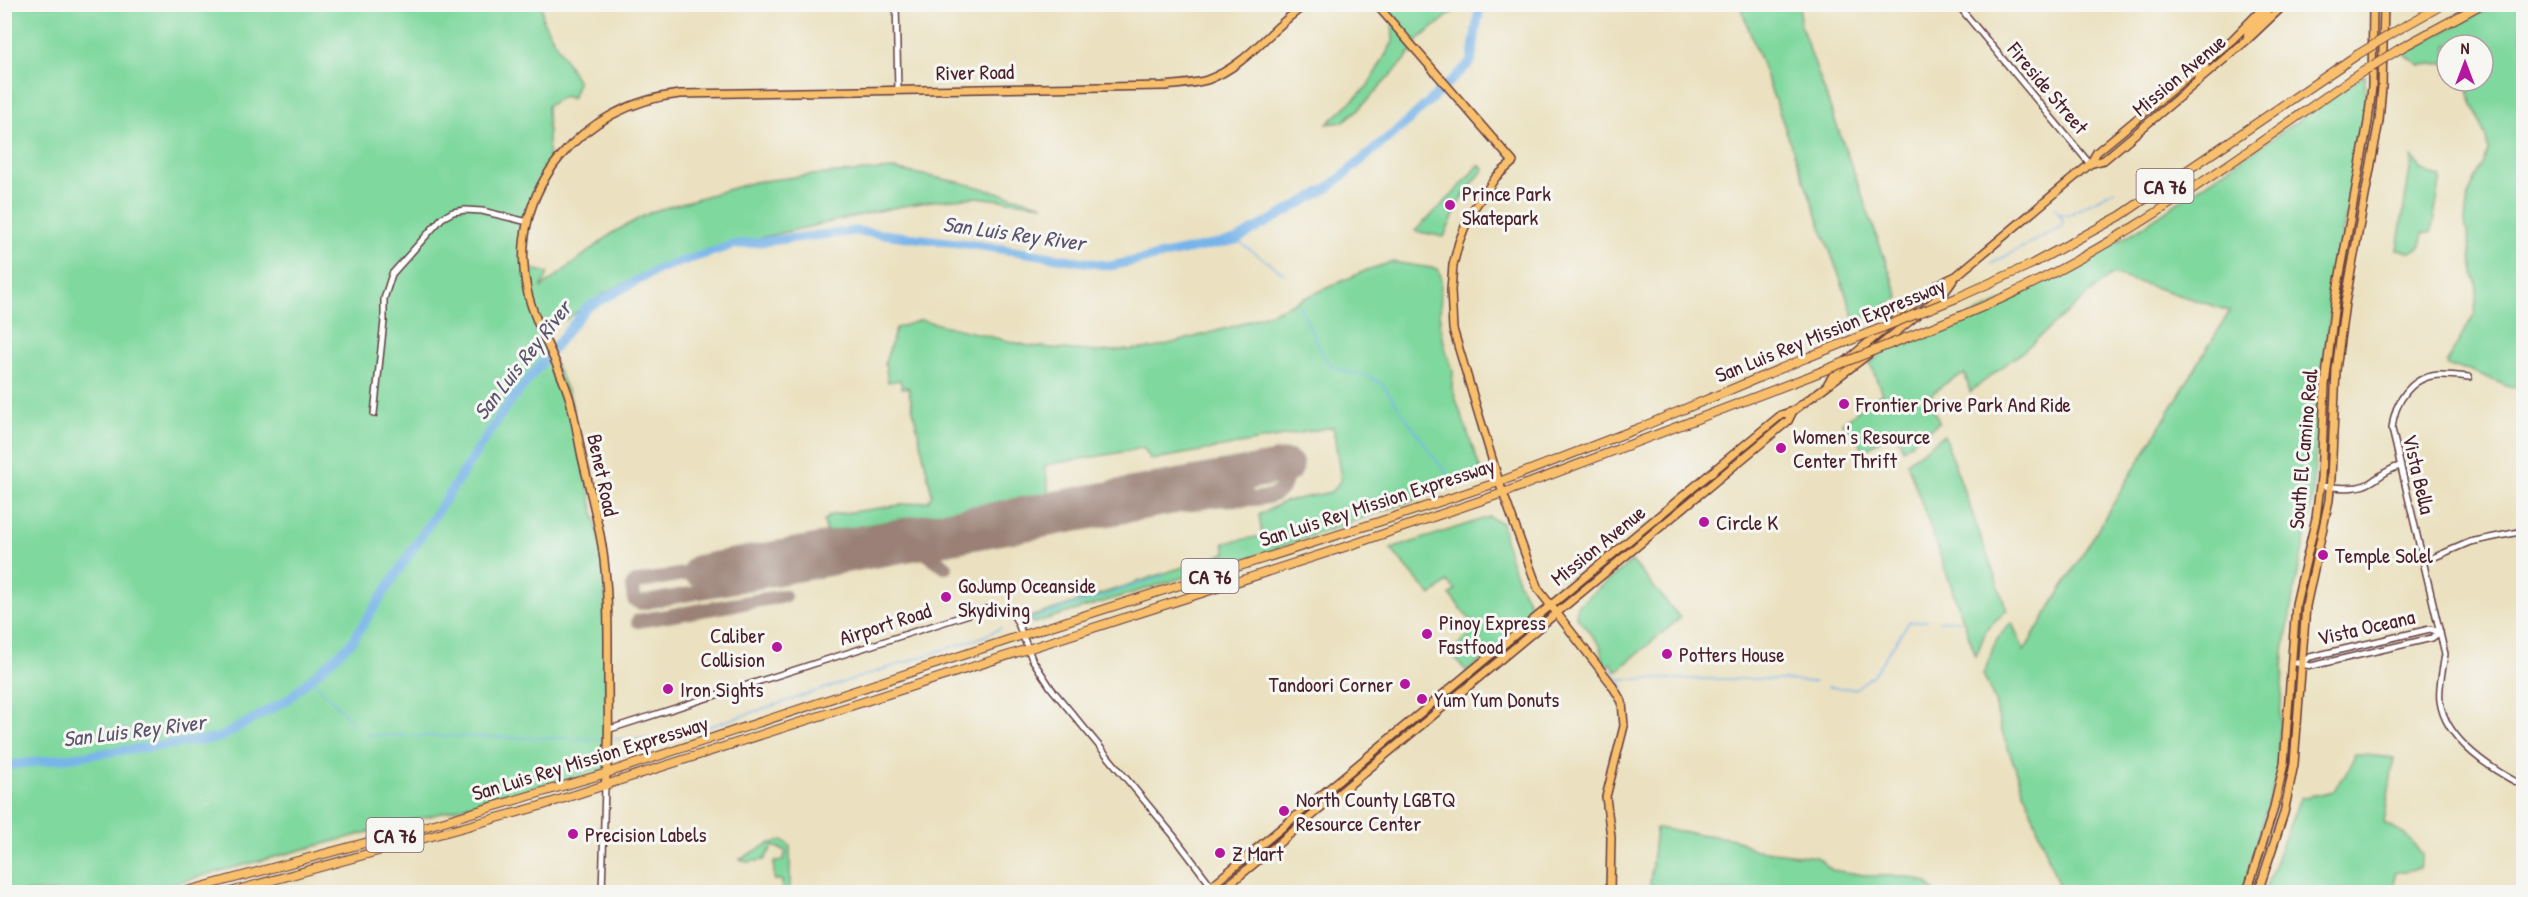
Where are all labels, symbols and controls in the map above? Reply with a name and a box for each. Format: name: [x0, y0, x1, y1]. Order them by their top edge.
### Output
street label: Mission Avenue: [2126, 27, 2232, 123]
north arrow: [2435, 33, 2495, 93]
street label: Fireside Street: [2000, 35, 2096, 141]
text: N: [2461, 37, 2470, 59]
street label: River Road: [936, 57, 1014, 87]
road number: CA 76: [2136, 169, 2194, 203]
place label: Prince Park Skatepark: [1462, 179, 1551, 232]
marker: Prince Park Skatepark: [1443, 198, 1457, 212]
water label: San Luis Rey River: [941, 208, 1089, 258]
street label: San Luis Rey Mission Expressway: [1711, 271, 1949, 389]
water label: San Luis Rey River: [466, 292, 579, 426]
street label: South El Camino Real: [2282, 367, 2324, 530]
place label: Frontier Drive Park And Ride: [1855, 390, 2071, 419]
marker: Frontier Drive Park And Ride: [1837, 397, 1851, 411]
place label: Women's Resource Center Thrift: [1793, 422, 1930, 475]
street label: Benet Road: [580, 431, 626, 519]
street label: Vista Bella: [2396, 431, 2442, 517]
marker: Women's Resource Center Thrift: [1774, 441, 1788, 455]
street label: San Luis Rey Mission Expressway: [1256, 450, 1498, 554]
street label: Mission Avenue: [1545, 498, 1651, 592]
place label: Circle K: [1716, 508, 1778, 537]
marker: Circle K: [1697, 515, 1711, 529]
place label: Temple Solel: [2335, 541, 2433, 570]
marker: Temple Solel: [2316, 548, 2330, 562]
road number: CA 76: [1182, 559, 1238, 593]
place label: GoJump Oceanside Skydiving: [958, 571, 1096, 624]
marker: GoJump Oceanside Skydiving: [939, 590, 953, 604]
street label: Airport Road: [835, 596, 935, 652]
street label: Vista Oceana: [2314, 602, 2418, 652]
place label: Pinoy Express Fastfood: [1438, 608, 1546, 661]
place label: Caliber Collision: [701, 621, 765, 674]
marker: Pinoy Express Fastfood: [1420, 627, 1434, 641]
marker: Caliber Collision: [770, 640, 784, 654]
place label: Potters House: [1679, 640, 1785, 669]
marker: Potters House: [1660, 647, 1674, 661]
place label: Tandoori Corner: [1269, 670, 1393, 699]
place label: Iron Sights: [680, 675, 764, 704]
marker: Tandoori Corner: [1398, 677, 1412, 691]
marker: Iron Sights: [661, 682, 675, 696]
place label: Yum Yum Donuts: [1434, 685, 1559, 714]
marker: Yum Yum Donuts: [1415, 692, 1429, 706]
water label: San Luis Rey River: [61, 706, 209, 754]
street label: San Luis Rey Mission Expressway: [468, 708, 712, 808]
place label: North County LGBTQ Resource Center: [1296, 785, 1456, 838]
marker: North County LGBTQ Resource Center: [1277, 804, 1291, 818]
road number: CA 76: [366, 818, 424, 852]
place label: Precision Labels: [585, 820, 707, 849]
marker: Precision Labels: [566, 827, 580, 841]
place label: Z Mart: [1232, 839, 1284, 868]
marker: Z Mart: [1213, 846, 1227, 860]

